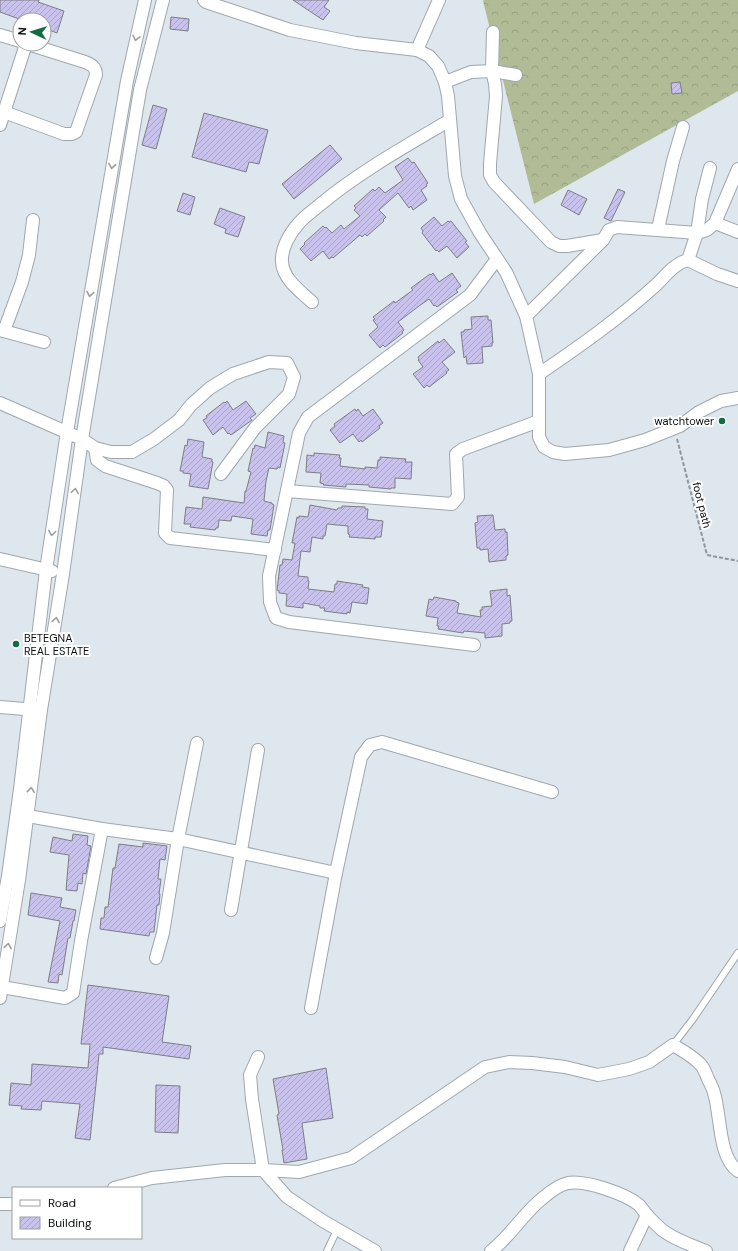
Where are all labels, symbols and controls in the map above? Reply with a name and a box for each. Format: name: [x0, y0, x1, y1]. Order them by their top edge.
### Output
north arrow: [12, 12, 52, 52]
text: N: [15, 27, 29, 36]
one-way arrow: [133, 35, 141, 41]
one-way arrow: [108, 163, 117, 169]
one-way arrow: [86, 291, 95, 297]
place label: watchtower: [654, 414, 714, 428]
marker: watchtower: [717, 416, 727, 426]
street label: foot path: [690, 481, 714, 529]
one-way arrow: [70, 488, 79, 494]
one-way arrow: [48, 530, 57, 536]
one-way arrow: [51, 617, 60, 623]
place label: BETEGNA REAL ESTATE: [24, 631, 89, 658]
marker: BETEGNA REAL ESTATE: [11, 639, 21, 649]
one-way arrow: [26, 787, 35, 793]
one-way arrow: [4, 943, 12, 949]
legend: [12, 1187, 142, 1239]
text: Road: [48, 1195, 76, 1211]
text: Building: [48, 1215, 92, 1231]

